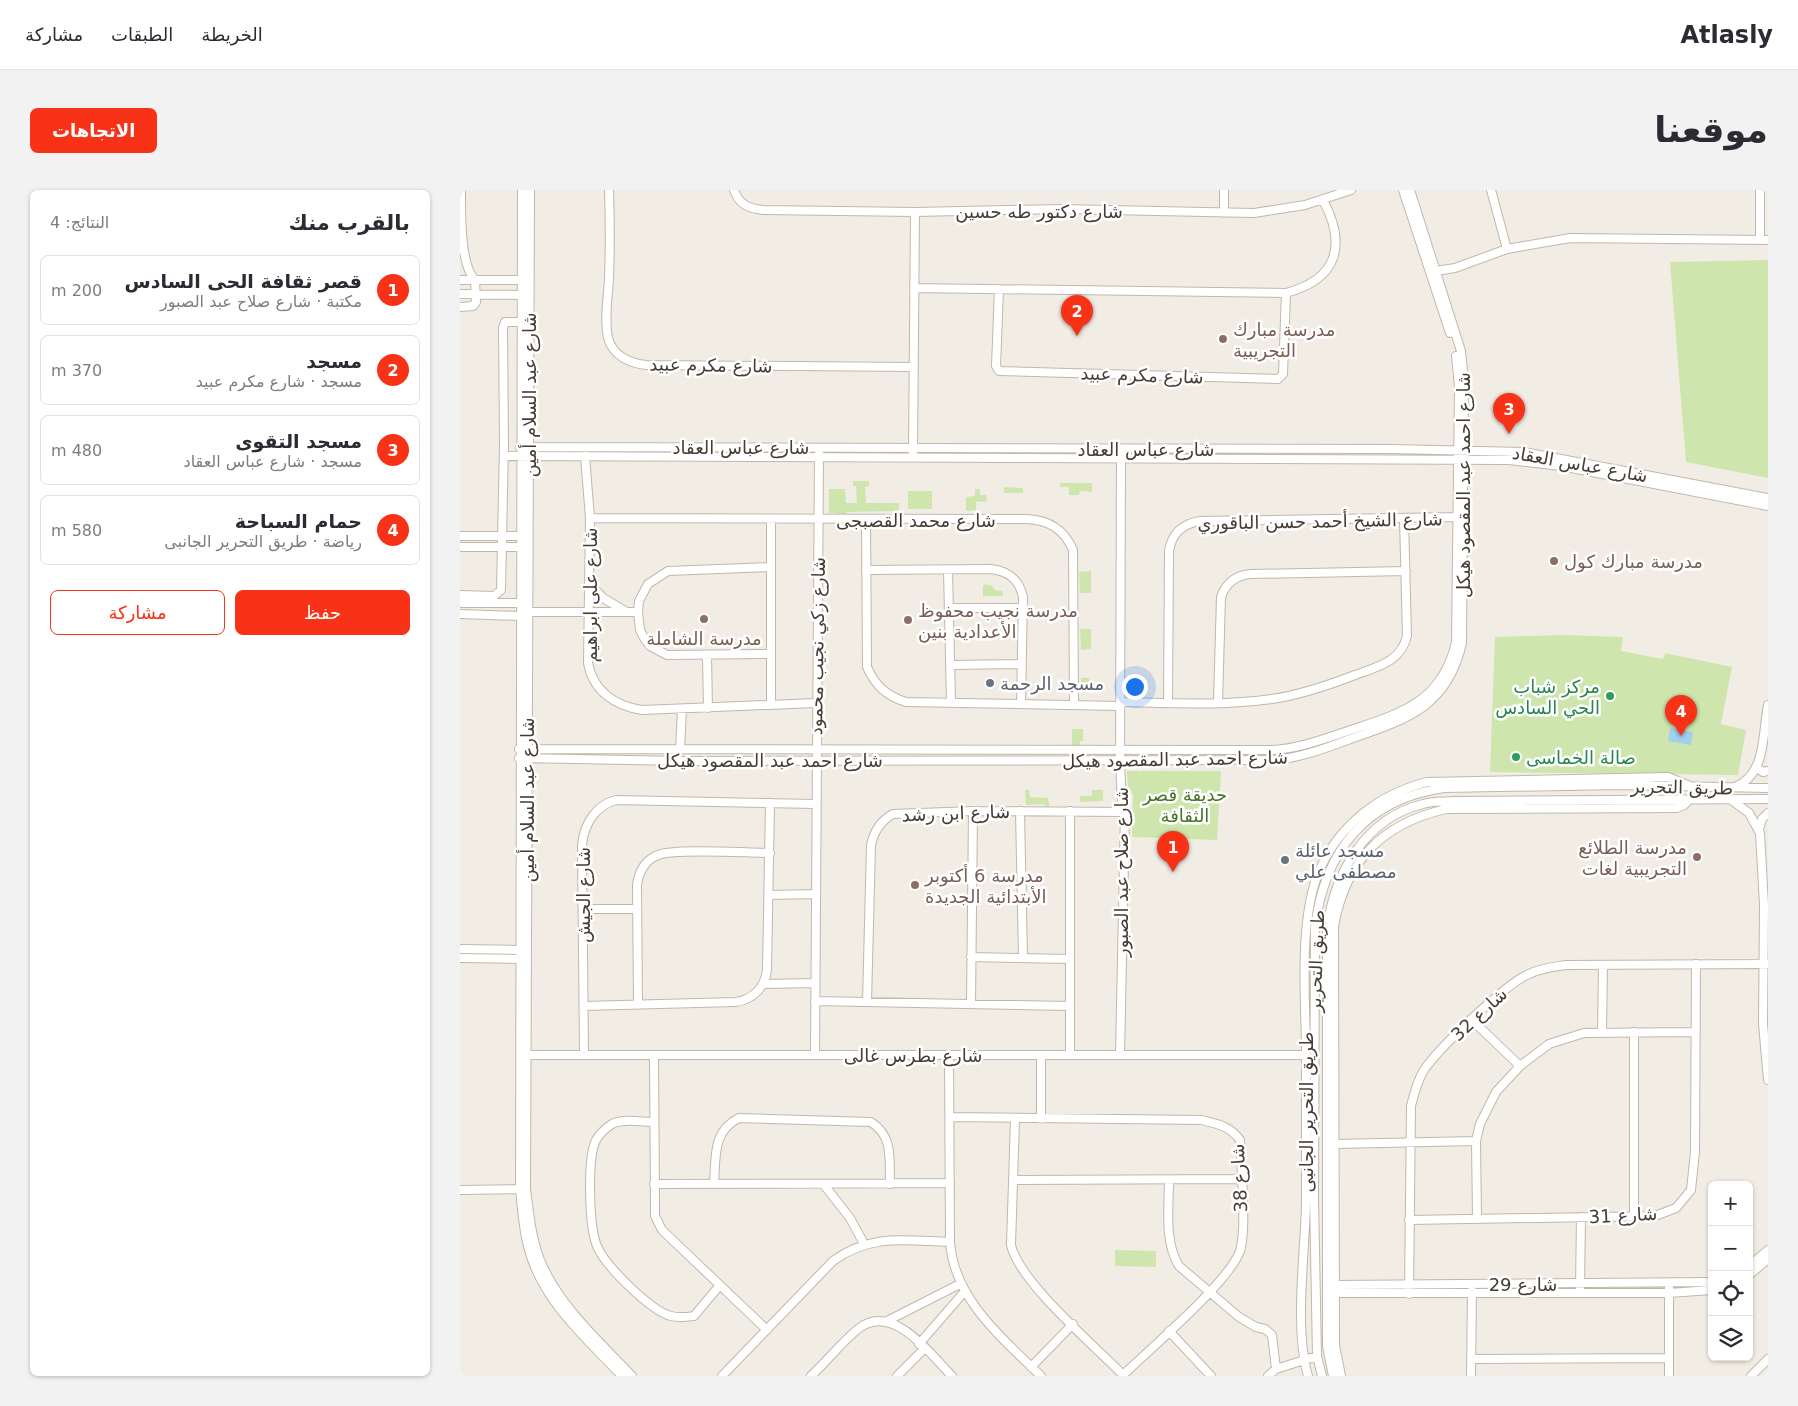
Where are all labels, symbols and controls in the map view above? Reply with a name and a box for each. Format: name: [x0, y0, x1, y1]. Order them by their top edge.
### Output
text: Atlasly: [1680, 21, 1773, 49]
text: مشاركة: [25, 24, 83, 45]
text: الطبقات: [111, 24, 173, 45]
text: الخريطة: [201, 24, 263, 45]
button: الاتجاهات: [30, 108, 157, 153]
text: موقعنا: [1654, 110, 1768, 150]
street label: شارع دكتور طه حسين: [955, 201, 1123, 223]
text: بالقرب منك: [289, 211, 410, 235]
text: النتائج: 4: [50, 213, 109, 232]
text: قصر ثقافة الحى السادس: [125, 270, 362, 292]
text: 200 m: [51, 281, 102, 300]
text: 1: [387, 281, 399, 300]
text: مكتبة · شارع صلاح عبد الصبور: [160, 292, 362, 311]
pin: 2: [1061, 295, 1093, 336]
street label: شارع عبد السلام أمين: [518, 313, 541, 478]
place label: مدرسة مبارك التجريبية: [1233, 319, 1335, 362]
marker: مدرسة مبارك التجريبية: [1217, 333, 1229, 345]
text: مسجد: [306, 350, 362, 372]
street label: شارع مكرم عبيد: [649, 353, 773, 378]
text: 370 m: [51, 361, 102, 380]
text: 2: [387, 361, 399, 380]
street label: شارع مكرم عبيد: [1080, 362, 1204, 389]
text: مسجد · شارع مكرم عبيد: [196, 372, 362, 391]
street label: شارع احمد عبد المقصود هيكل: [1453, 372, 1475, 598]
pin: 3: [1493, 393, 1525, 434]
text: مسجد التقوى: [235, 430, 362, 452]
street label: شارع عباس العقاد: [673, 437, 809, 459]
street label: شارع عباس العقاد: [1078, 439, 1214, 461]
text: 480 m: [51, 441, 102, 460]
text: 3: [387, 441, 399, 460]
street label: شارع عباس العقاد: [1511, 442, 1649, 487]
text: مسجد · شارع عباس العقاد: [184, 452, 362, 471]
street label: شارع الشيخ أحمد حسن الباقوري: [1197, 507, 1443, 535]
text: حمام السباحة: [235, 510, 362, 532]
street label: شارع محمد القصبجى: [836, 510, 996, 532]
text: 580 m: [51, 521, 102, 540]
text: 4: [387, 521, 399, 540]
street label: شارع على ابراهيم: [580, 528, 602, 663]
text: رياضة · طريق التحرير الجانبى: [164, 532, 362, 551]
place label: مدرسة مبارك كول: [1564, 551, 1703, 573]
marker: مدرسة مبارك كول: [1548, 555, 1560, 567]
street label: شارع زكي نجيب محمود: [805, 557, 830, 735]
button: مشاركة: [50, 590, 225, 635]
button: حفظ: [235, 590, 410, 635]
place label: مدرسة نجيب محفوظ الأعدادية بنين: [918, 600, 1078, 643]
marker: مدرسة الشاملة: [698, 613, 710, 625]
marker: مدرسة نجيب محفوظ الأعدادية بنين: [902, 614, 914, 626]
place label: مدرسة الشاملة: [646, 628, 762, 649]
place label: مسجد الرحمة: [1000, 673, 1104, 695]
your location: [1122, 674, 1148, 700]
place label: مركز شباب الحي السادس: [1495, 676, 1600, 719]
marker: مسجد الرحمة: [984, 677, 996, 689]
marker: مركز شباب الحي السادس: [1604, 690, 1616, 702]
pin: 4: [1665, 695, 1697, 736]
street label: شارع عبد السلام أمين: [516, 718, 539, 883]
street label: شارع احمد عبد المقصود هيكل: [1062, 747, 1288, 772]
place label: صالة الخماسى: [1526, 747, 1636, 768]
street label: شارع احمد عبد المقصود هيكل: [657, 750, 883, 772]
marker: صالة الخماسى: [1510, 751, 1522, 763]
street label: طريق التحرير: [1630, 776, 1733, 799]
park label: حديقة قصر الثقافة: [1142, 784, 1227, 826]
street label: شارع صلاح عبد الصبور: [1111, 787, 1133, 958]
street label: شارع ابن رشد: [901, 801, 1011, 826]
pin: 1: [1157, 831, 1189, 872]
place label: مدرسة الطلائع التجريبية لغات: [1578, 837, 1687, 880]
place label: مسجد عائلة مصطفى علي: [1295, 840, 1397, 883]
street label: شارع الجيش: [573, 847, 595, 943]
marker: مدرسة الطلائع التجريبية لغات: [1691, 851, 1703, 863]
marker: مسجد عائلة مصطفى علي: [1279, 854, 1291, 866]
place label: مدرسة 6 أكتوبر الأبتدائية الجديدة: [924, 864, 1046, 907]
marker: مدرسة 6 أكتوبر الأبتدائية الجديدة: [909, 879, 921, 891]
street label: طريق التحرير: [1304, 909, 1329, 1014]
street label: شارع 32: [1447, 983, 1512, 1046]
street label: طريق التحرير الجانبى: [1296, 1031, 1318, 1193]
street label: شارع بطرس غالى: [844, 1045, 982, 1067]
street label: شارع 38: [1227, 1143, 1252, 1213]
map controls: [1708, 1181, 1753, 1361]
button: +: [1708, 1181, 1753, 1226]
street label: شارع 31: [1588, 1203, 1658, 1228]
button: −: [1708, 1226, 1753, 1271]
button: locate: [1708, 1271, 1753, 1316]
street label: شارع 29: [1489, 1274, 1557, 1296]
button: layers: [1708, 1316, 1753, 1361]

